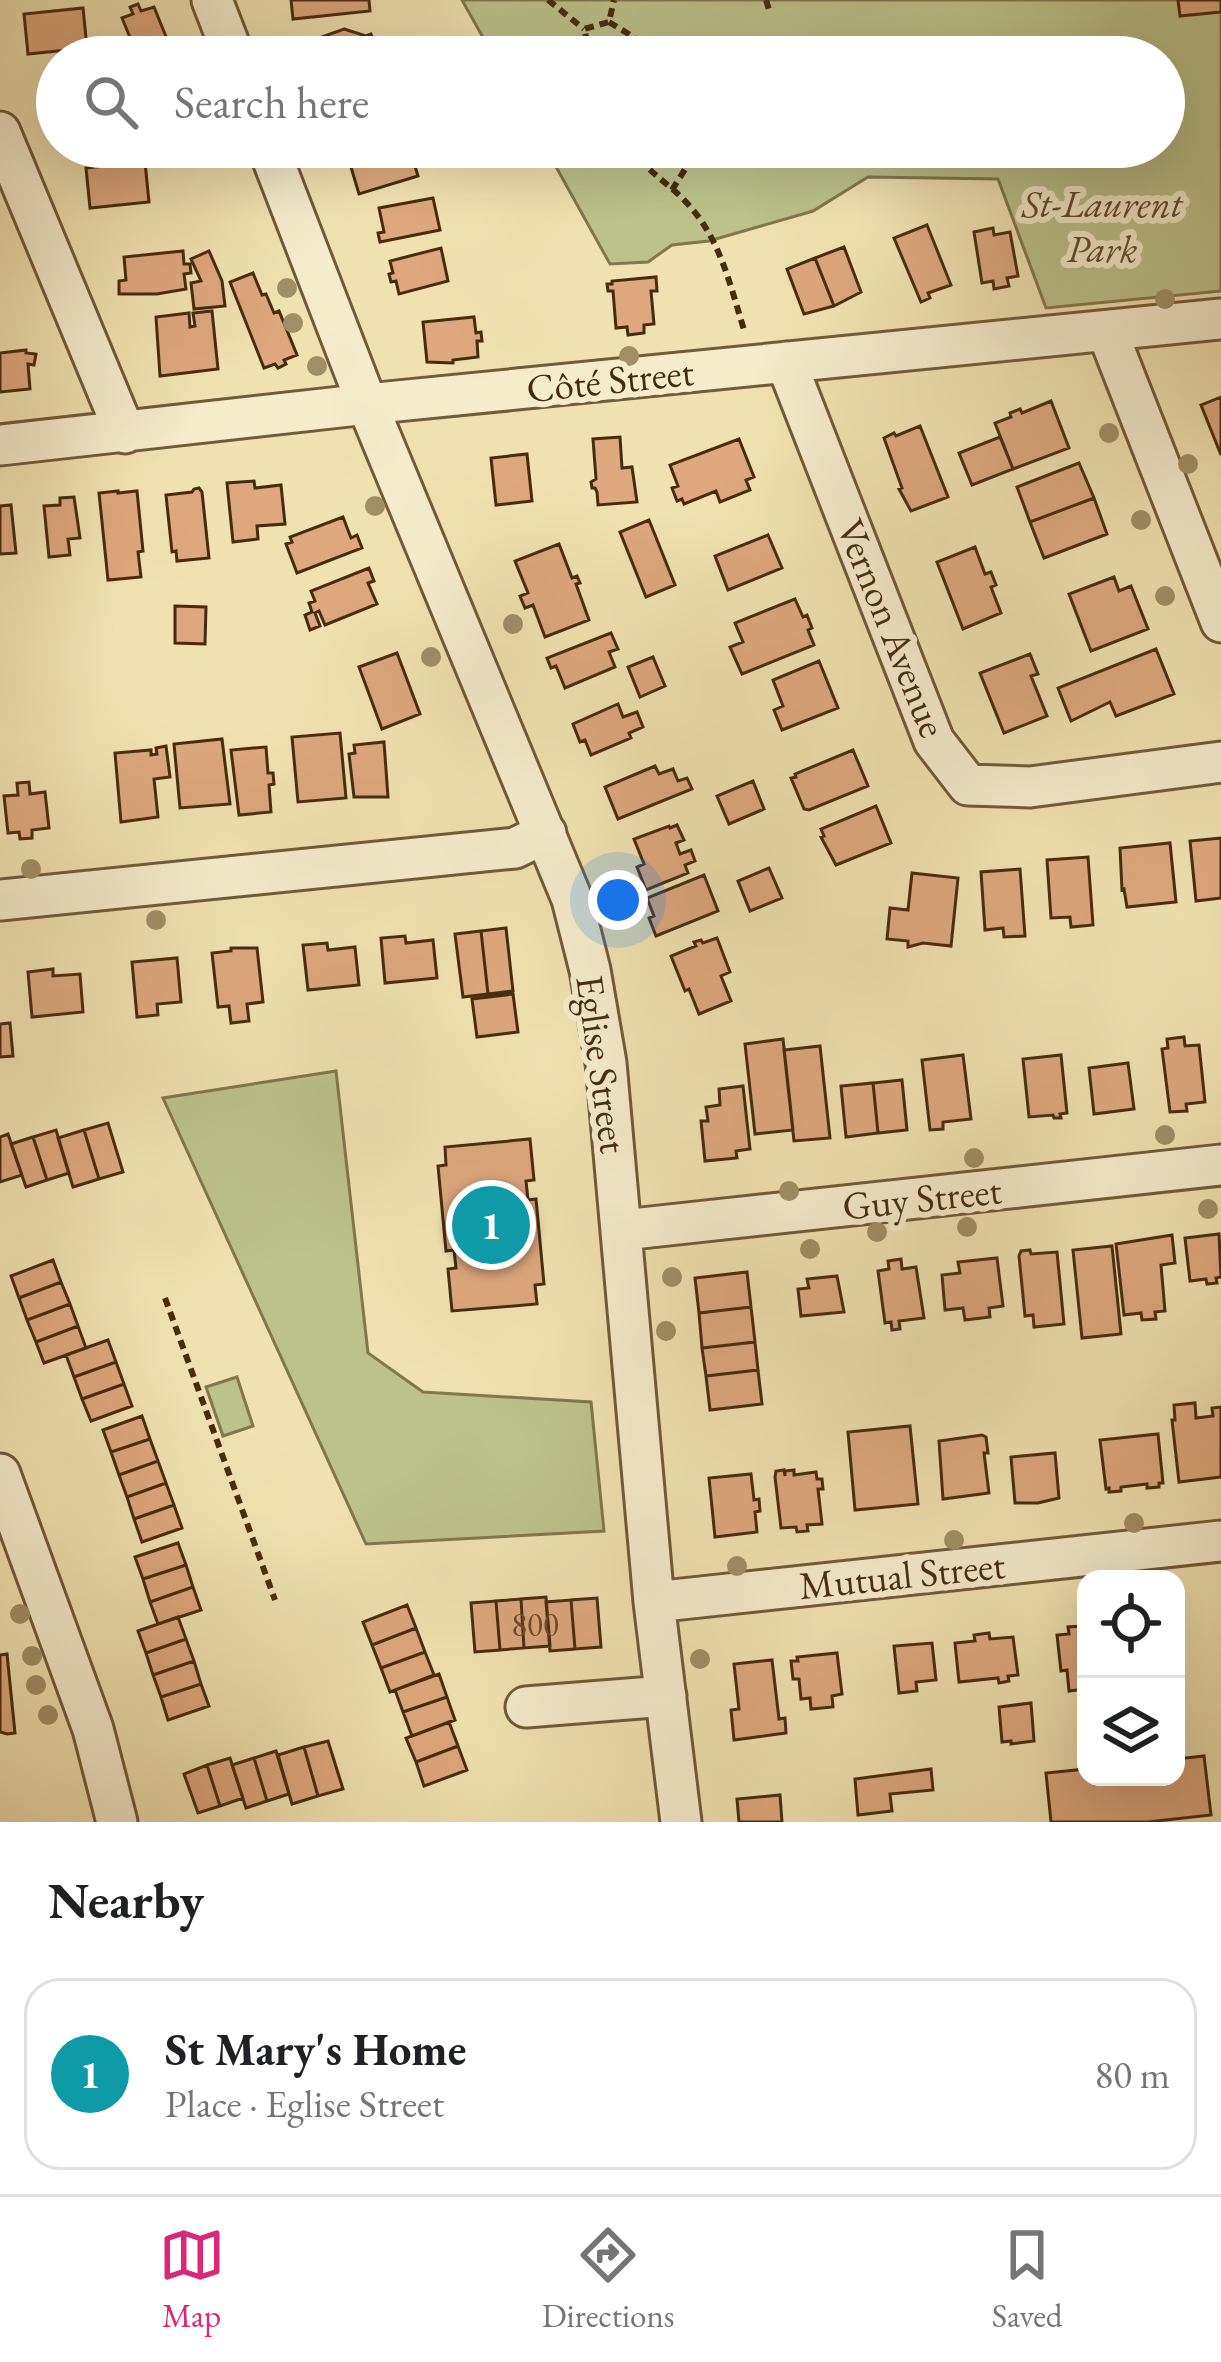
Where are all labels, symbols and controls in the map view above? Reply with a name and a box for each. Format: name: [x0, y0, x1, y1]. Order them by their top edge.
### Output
search box: [36, 36, 1185, 168]
icon: search: [78, 69, 144, 135]
text: Search here: [174, 73, 369, 131]
park label: St-Laurent Park: [1021, 178, 1184, 274]
street label: Côté Street: [524, 346, 696, 414]
street label: Vernon Avenue: [825, 511, 959, 745]
your location: [588, 870, 648, 930]
street label: Eglise Street: [564, 972, 640, 1156]
street label: Guy Street: [840, 1164, 1004, 1232]
pin: 1: [452, 1180, 530, 1270]
street label: Mutual Street: [796, 1539, 1008, 1611]
map controls: [1077, 1570, 1185, 1786]
button: locate: [1077, 1570, 1185, 1678]
house number: 800: [511, 1603, 559, 1646]
button: layers: [1077, 1678, 1185, 1786]
text: Nearby: [48, 1867, 204, 1933]
text: St Mary's Home: [165, 2020, 466, 2078]
text: 1: [80, 2049, 100, 2100]
text: 80 m: [1094, 2049, 1170, 2100]
text: Place · Eglise Street: [165, 2078, 444, 2129]
tab: Map: [159, 2222, 225, 2337]
tab: Directions: [542, 2222, 675, 2337]
tab: Saved: [992, 2222, 1062, 2337]

